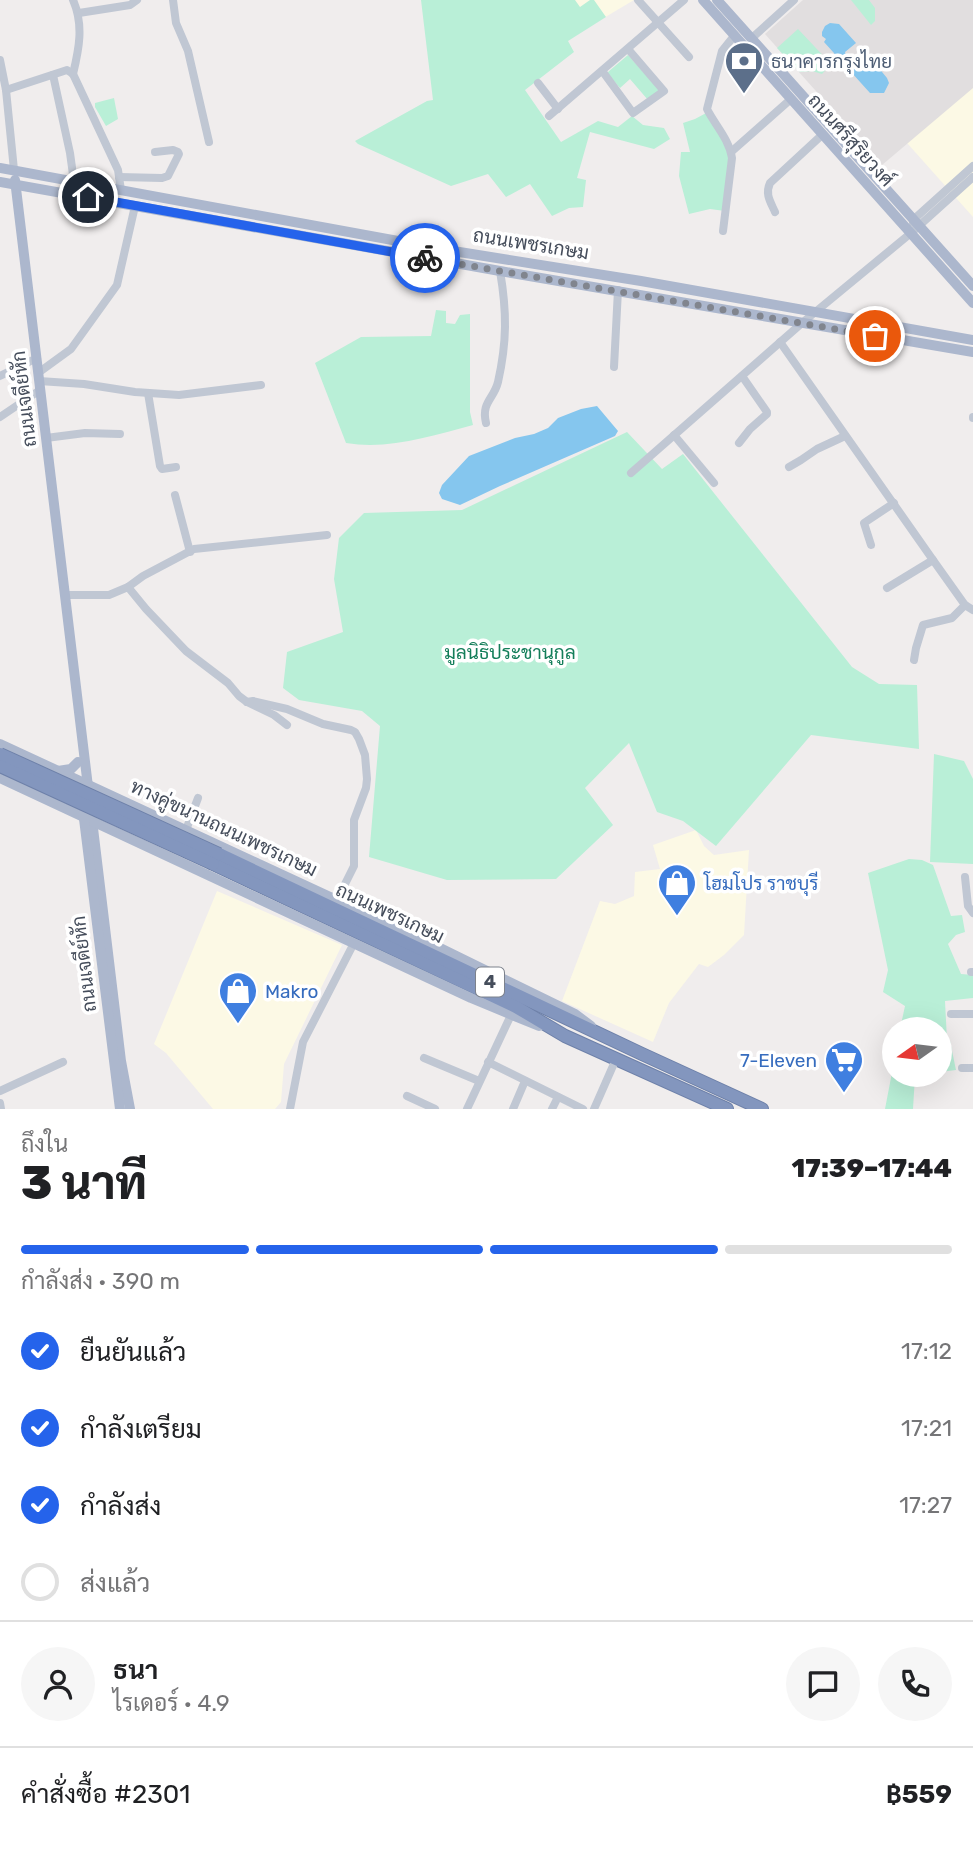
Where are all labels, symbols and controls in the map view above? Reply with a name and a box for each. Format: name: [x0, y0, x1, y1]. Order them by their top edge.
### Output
bank icon: ธนาคารกรุงไทย: [723, 40, 765, 95]
place label: ธนาคารกรุงไทย: [771, 49, 892, 74]
street label: ถนนศรีสุริยวงศ์: [803, 88, 899, 192]
pin: [58, 167, 118, 227]
icon: home: [69, 178, 107, 216]
courier: [390, 223, 460, 293]
street label: ถนนเพชรเกษม: [471, 223, 591, 265]
icon: bike: [406, 239, 444, 277]
pin: [845, 306, 905, 366]
icon: bag: [856, 317, 894, 355]
street label: ถนนเจดีย์หัก: [6, 350, 41, 449]
park label: มูลนิธิประชานุกูล: [444, 641, 576, 666]
street label: ทางคู่ขนานถนนเพชรเกษม: [126, 775, 321, 883]
shop icon: โฮมโปร ราชบุรี: [656, 862, 698, 917]
place label: โฮมโปร ราชบุรี: [703, 871, 818, 896]
street label: ถนนเพชรเกษม: [332, 878, 448, 948]
street label: ถนนเจดีย์หัก: [66, 915, 101, 1014]
road number: 4: [476, 967, 504, 996]
shop icon: Makro: [217, 970, 259, 1025]
place label: Makro: [265, 980, 318, 1003]
north arrow: [882, 1017, 952, 1087]
map controls: [882, 1017, 952, 1087]
supermarket icon: 7-Eleven: [823, 1039, 865, 1094]
place label: 7-Eleven: [740, 1049, 817, 1072]
text: ถึงใน: [21, 1130, 68, 1158]
text: 17:39–17:44: [792, 1153, 952, 1184]
text: 3 นาที: [21, 1156, 147, 1211]
text: กำลังส่ง · 390 m: [21, 1267, 180, 1295]
icon: check: [21, 1332, 59, 1370]
text: ยืนยันแล้ว: [80, 1337, 186, 1368]
text: 17:12: [901, 1337, 952, 1365]
icon: check: [21, 1409, 59, 1447]
text: กำลังเตรียม: [80, 1414, 202, 1445]
text: 17:21: [901, 1414, 952, 1442]
icon: check: [21, 1486, 59, 1524]
text: กำลังส่ง: [80, 1491, 161, 1522]
text: 17:27: [899, 1491, 952, 1519]
text: ส่งแล้ว: [80, 1568, 150, 1599]
button: person: [21, 1647, 95, 1721]
button: chat: [786, 1647, 860, 1721]
button: phone: [878, 1647, 952, 1721]
text: ธนา: [113, 1655, 158, 1686]
text: ไรเดอร์ · 4.9: [113, 1689, 230, 1717]
text: คำสั่งซื้อ #2301: [21, 1779, 190, 1810]
text: ฿559: [886, 1779, 952, 1810]

